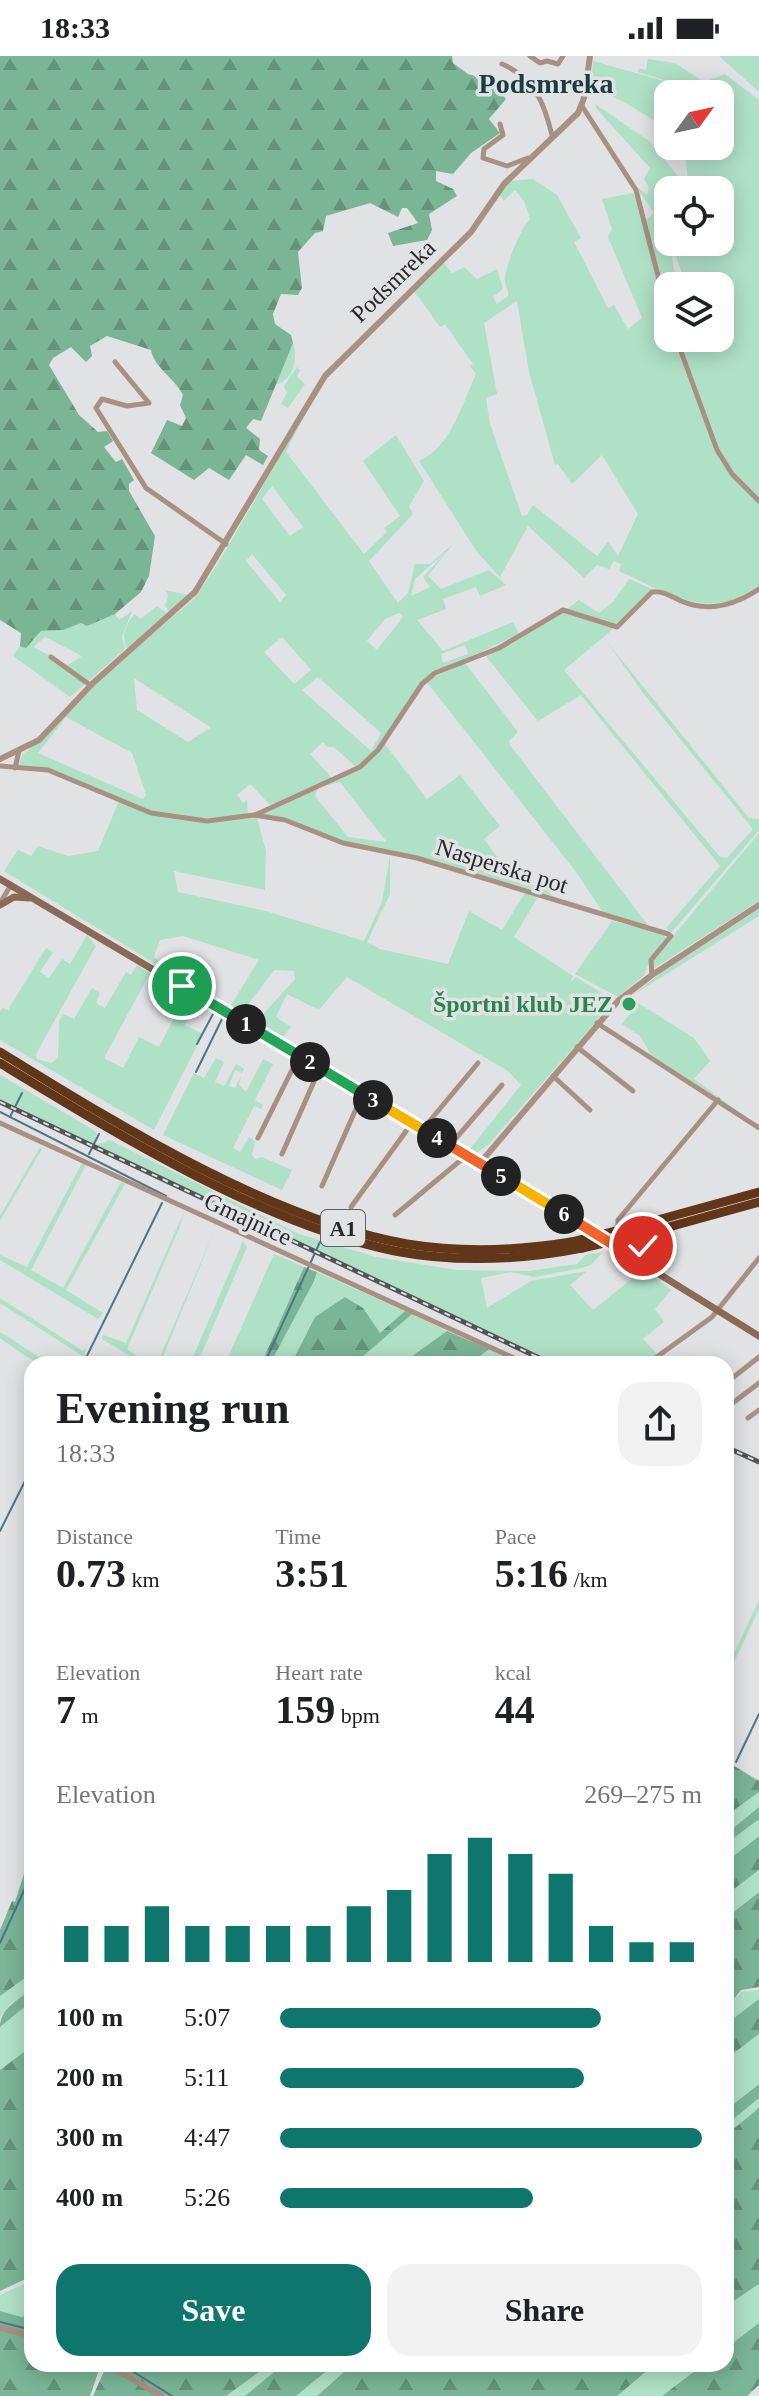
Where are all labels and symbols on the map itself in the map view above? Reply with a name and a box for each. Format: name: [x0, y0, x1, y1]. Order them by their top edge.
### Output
district label: Podsmreka: [479, 68, 613, 99]
north arrow: [654, 80, 734, 160]
street label: Podsmreka: [346, 234, 441, 327]
street label: Nasperska pot: [433, 834, 571, 899]
pin: [148, 952, 216, 1020]
place label: Športni klub JEZ: [433, 991, 613, 1017]
marker: Športni klub JEZ: [620, 995, 638, 1013]
pin: 1: [226, 1004, 266, 1044]
pin: 2: [290, 1042, 330, 1082]
pin: 3: [353, 1080, 393, 1120]
pin: 4: [417, 1118, 457, 1158]
pin: 5: [481, 1156, 521, 1196]
street label: Gmajnice: [200, 1188, 296, 1250]
pin: 6: [544, 1194, 584, 1234]
road number: A1: [321, 1210, 365, 1246]
pin: [609, 1212, 677, 1280]

